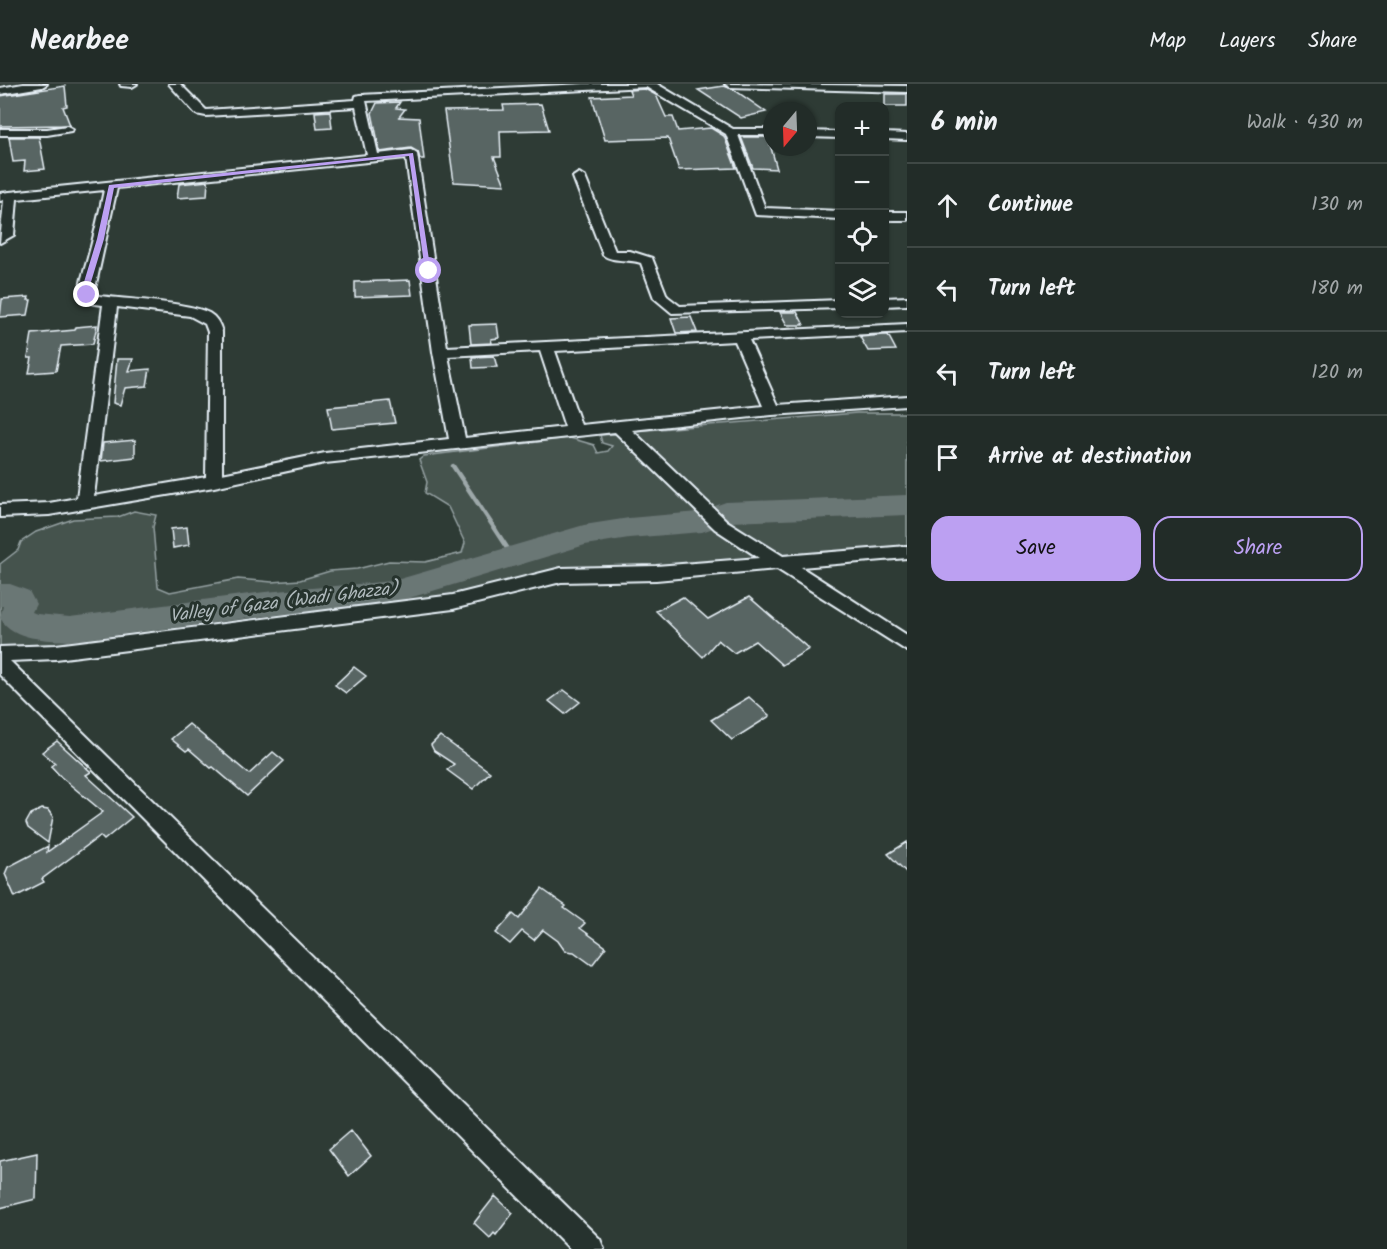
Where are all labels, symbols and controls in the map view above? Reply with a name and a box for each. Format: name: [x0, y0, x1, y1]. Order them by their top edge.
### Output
text: Nearbee: [30, 19, 129, 64]
text: Map: [1149, 25, 1186, 58]
text: Layers: [1219, 25, 1275, 58]
text: Share: [1308, 25, 1357, 58]
north arrow: [763, 102, 817, 156]
map controls: [835, 102, 889, 318]
button: +: [835, 102, 889, 156]
text: 6 min: [931, 102, 998, 144]
text: Walk · 430 m: [1247, 107, 1363, 139]
button: −: [835, 156, 889, 210]
text: Continue: [988, 188, 1073, 223]
icon: ahead: [931, 189, 964, 222]
text: 130 m: [1311, 189, 1363, 221]
button: locate: [835, 210, 889, 264]
route start: [415, 257, 441, 283]
button: layers: [835, 264, 889, 318]
text: Turn left: [988, 272, 1075, 307]
icon: left: [931, 273, 964, 306]
text: 180 m: [1311, 273, 1363, 305]
route end: [73, 281, 99, 307]
text: Turn left: [988, 356, 1075, 391]
icon: left: [931, 357, 964, 390]
text: 120 m: [1311, 357, 1363, 389]
text: Arrive at destination: [988, 440, 1191, 475]
icon: arrive: [931, 441, 964, 474]
button: Save: [931, 516, 1141, 581]
button: Share: [1153, 516, 1363, 581]
water label: Valley of Gaza (Wadi Ghazza): [168, 574, 402, 631]

